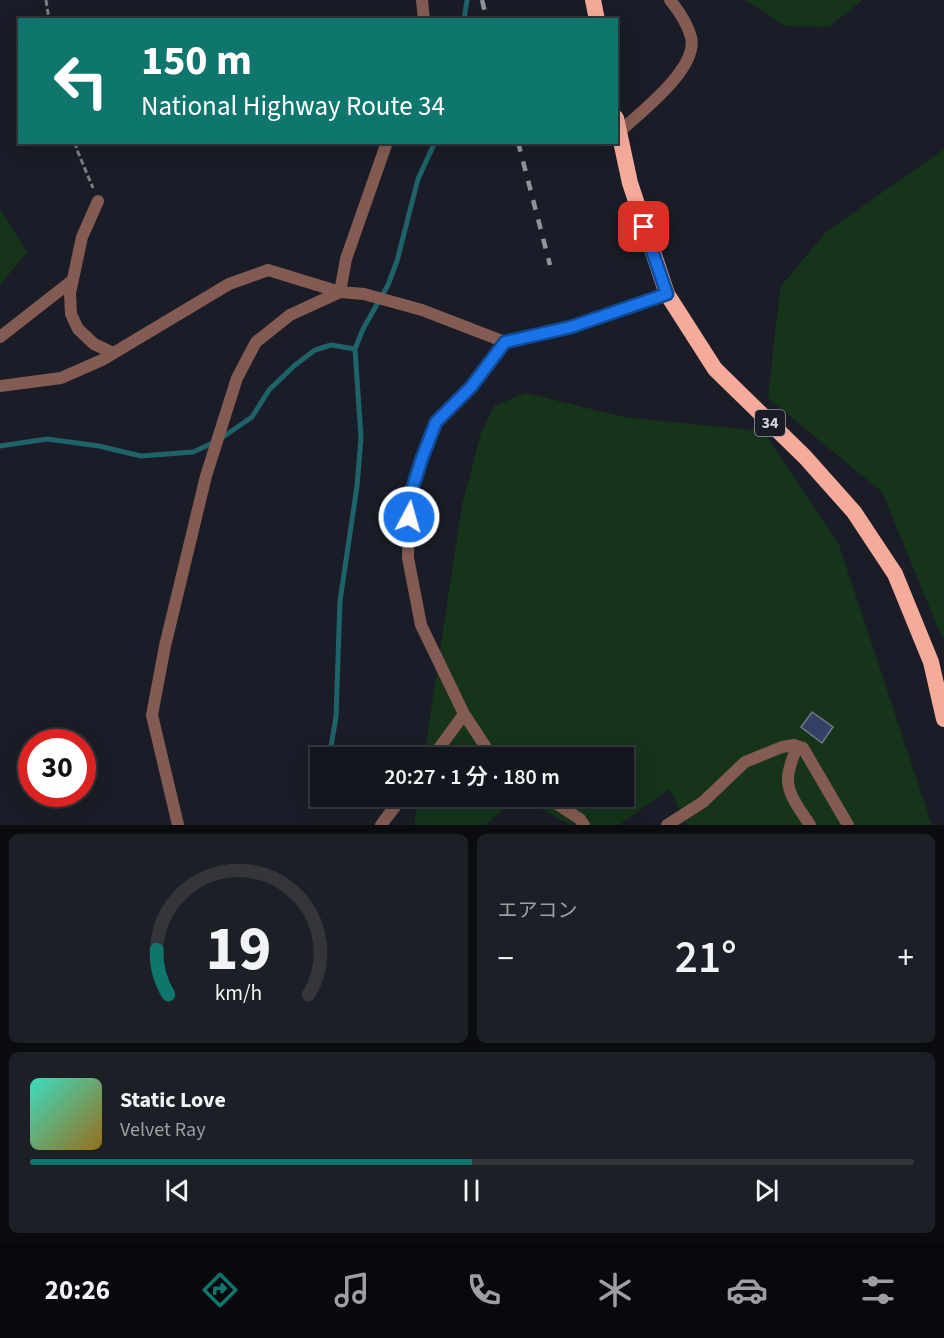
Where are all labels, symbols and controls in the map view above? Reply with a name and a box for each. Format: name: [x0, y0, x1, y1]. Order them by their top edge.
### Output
text: 150 m: [141, 31, 252, 91]
icon: left: [42, 42, 120, 120]
text: National Highway Route 34: [141, 87, 445, 126]
pin: [618, 201, 669, 252]
icon: arrive: [627, 210, 660, 243]
road number: 34: [755, 410, 785, 436]
position arrow: [377, 485, 441, 549]
speed limit sign: 30: [18, 729, 96, 807]
text: 20:27 · 1 分 · 180 m: [384, 761, 560, 793]
text: エアコン: [498, 897, 578, 925]
text: 19: [205, 905, 271, 994]
text: 21°: [675, 926, 737, 990]
text: −: [498, 935, 514, 982]
text: +: [898, 935, 914, 982]
text: km/h: [214, 979, 262, 1010]
text: Static Love: [120, 1084, 226, 1116]
text: Velvet Ray: [120, 1116, 206, 1144]
icon: previous: [161, 1174, 194, 1207]
icon: pause: [455, 1174, 488, 1207]
icon: next: [750, 1174, 783, 1207]
icon: directions: [199, 1269, 241, 1311]
icon: music: [331, 1269, 373, 1311]
icon: phone: [463, 1269, 505, 1311]
icon: climate: [594, 1269, 636, 1311]
icon: car: [726, 1269, 768, 1311]
icon: filters: [857, 1269, 899, 1311]
text: 20:26: [45, 1271, 110, 1310]

